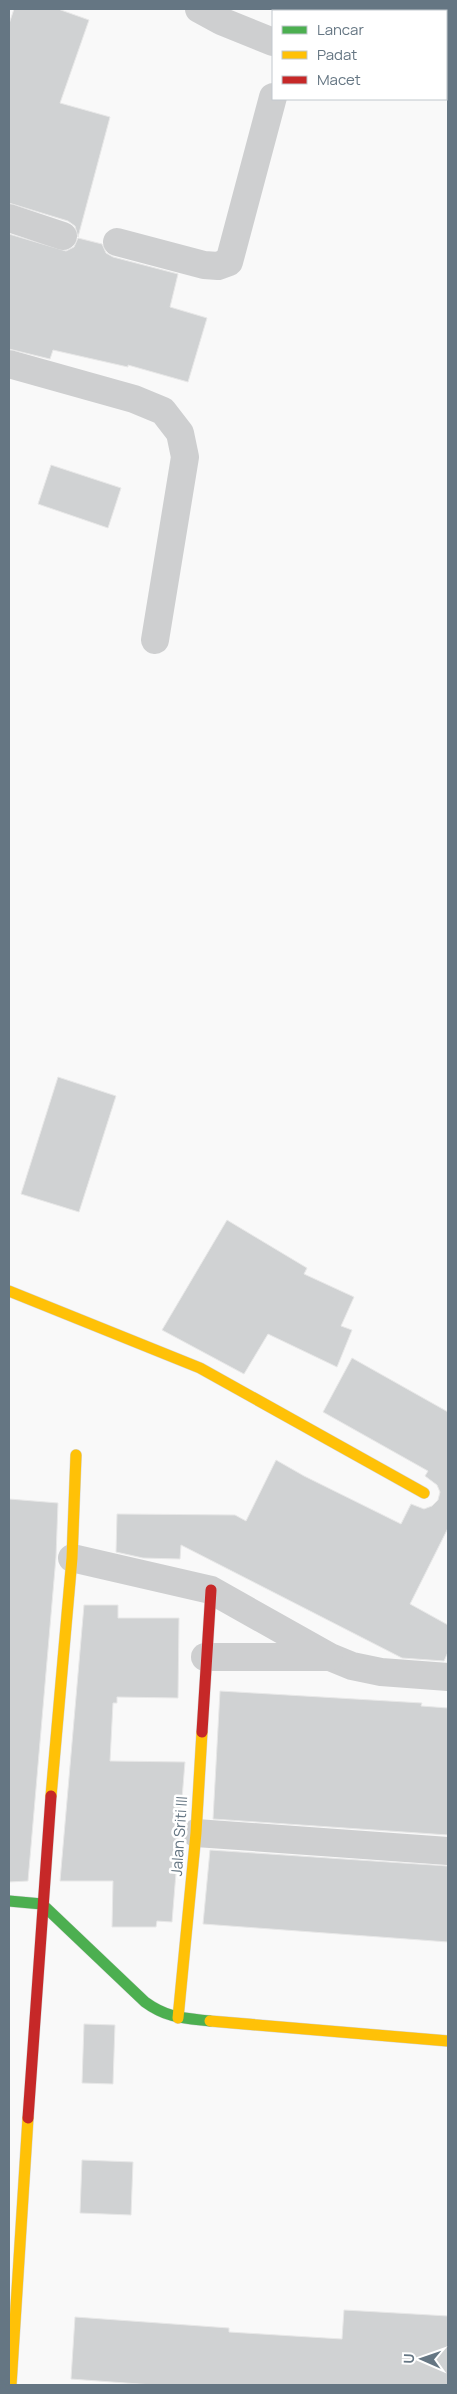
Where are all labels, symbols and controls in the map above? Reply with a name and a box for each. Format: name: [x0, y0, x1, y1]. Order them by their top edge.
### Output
legend: [272, 10, 447, 100]
text: Lancar: [317, 19, 364, 40]
text: Padat: [317, 44, 357, 65]
text: Macet: [317, 69, 361, 90]
street label: Jalan Sriti III: [166, 1795, 192, 1877]
north arrow: [397, 2334, 447, 2384]
text: U: [399, 2353, 418, 2364]

